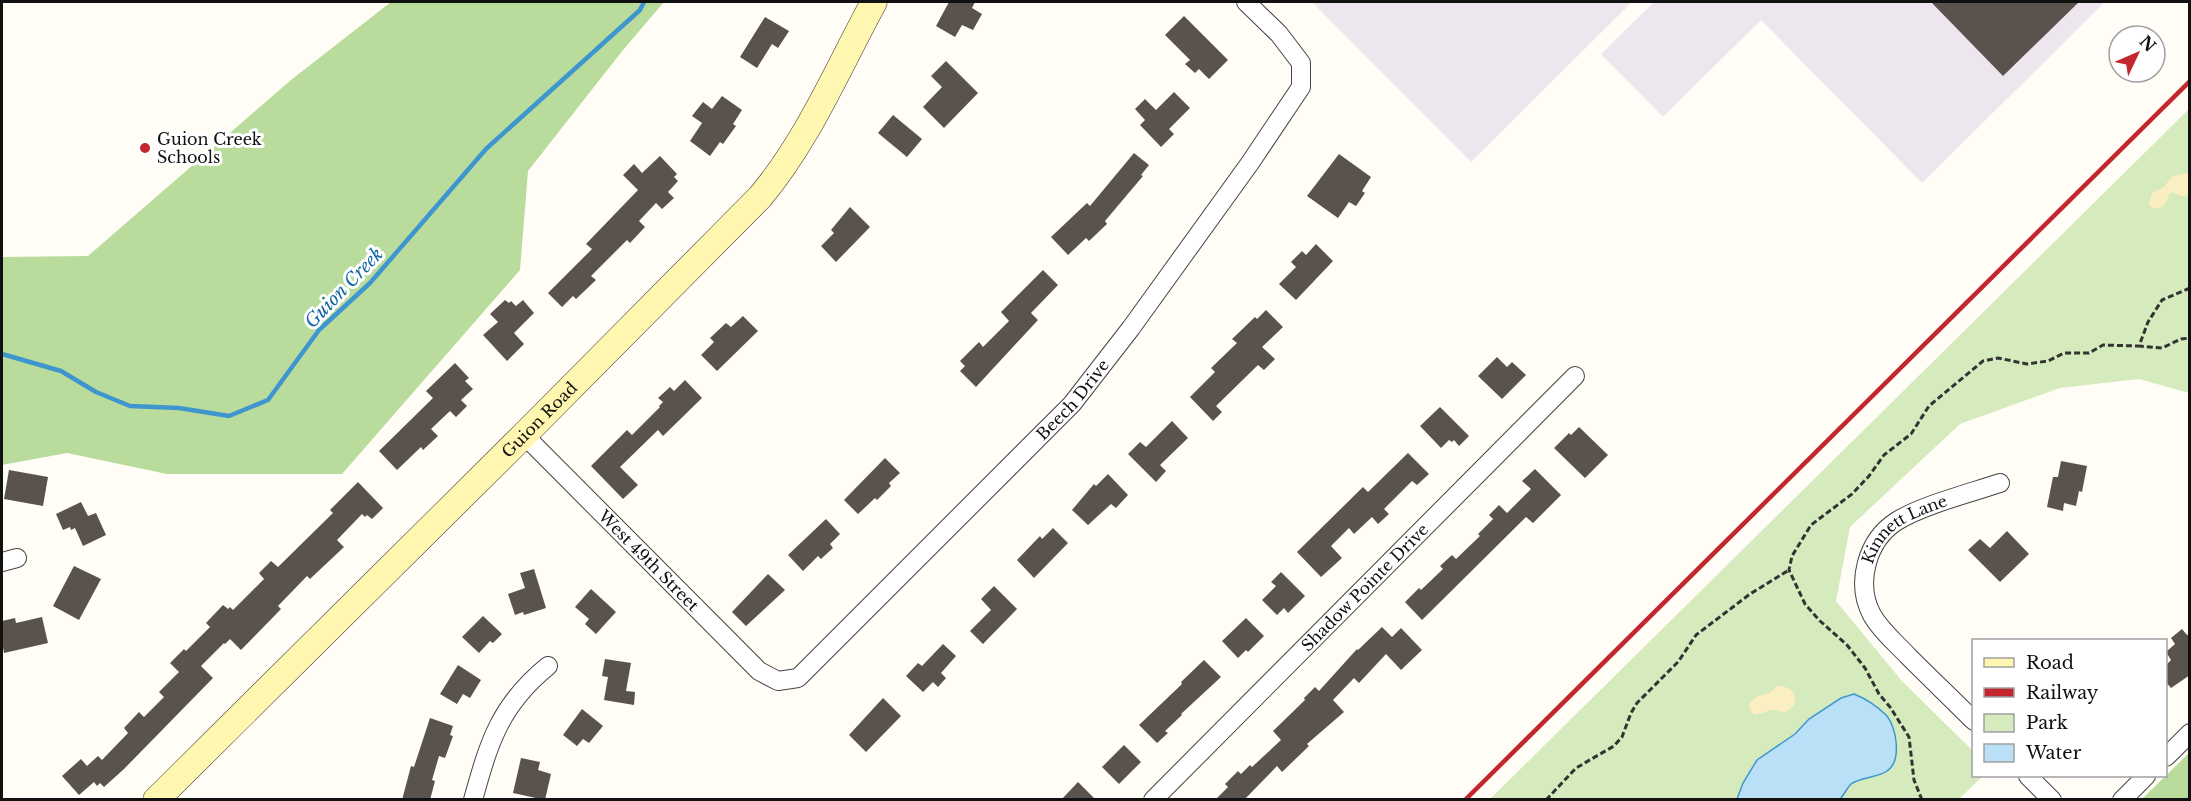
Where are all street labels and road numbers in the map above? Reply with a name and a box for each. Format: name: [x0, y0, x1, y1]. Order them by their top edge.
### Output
street label: Beech Drive: [1032, 355, 1113, 444]
street label: Guion Road: [497, 377, 581, 462]
street label: Kinnett Lane: [1857, 490, 1950, 566]
street label: West 49th Street: [594, 505, 703, 615]
street label: Shadow Pointe Drive: [1297, 519, 1432, 655]

